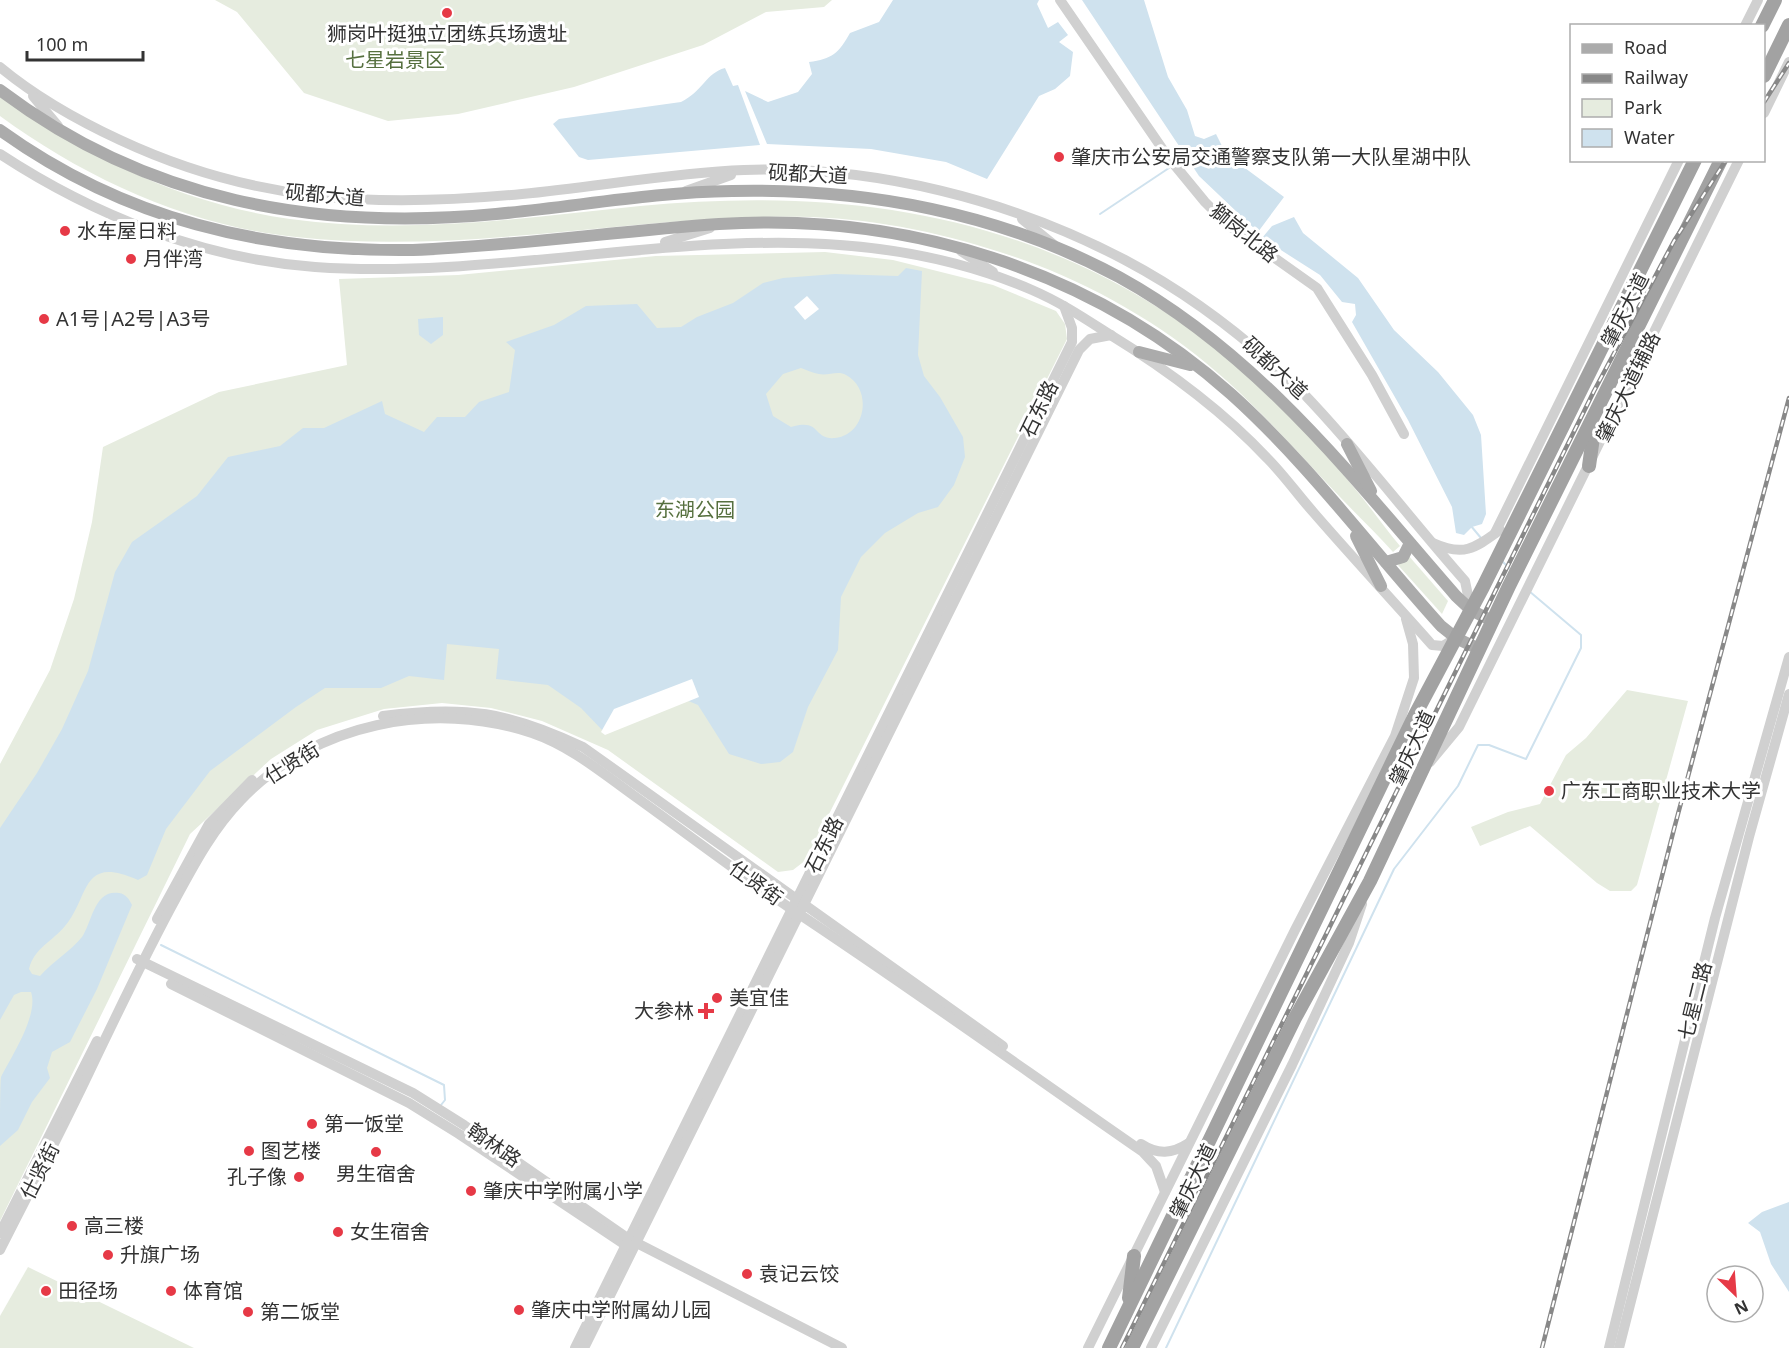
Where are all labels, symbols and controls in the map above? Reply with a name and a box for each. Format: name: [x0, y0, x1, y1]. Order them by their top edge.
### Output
marker: 狮岗叶挺独立团练兵场遗址: [440, 6, 454, 20]
place label: 狮岗叶挺独立团练兵场遗址: [327, 20, 567, 47]
scale bar: [27, 24, 142, 62]
legend: [1570, 24, 1765, 162]
text: 100 m: [36, 32, 88, 56]
text: Road: [1624, 35, 1667, 59]
park label: 七星岩景区: [345, 46, 445, 73]
text: Railway: [1624, 65, 1689, 89]
text: Park: [1624, 95, 1662, 119]
text: Water: [1624, 125, 1675, 149]
place label: 肇庆市公安局交通警察支队第一大队星湖中队: [1071, 143, 1471, 170]
marker: 肇庆市公安局交通警察支队第一大队星湖中队: [1052, 150, 1066, 164]
street label: 砚都大道: [767, 158, 849, 189]
street label: 砚都大道: [284, 178, 366, 211]
street label: 獅岗北路: [1205, 197, 1284, 268]
place label: 水车屋日料: [77, 217, 177, 244]
marker: 水车屋日料: [58, 224, 72, 238]
place label: 月伴湾: [143, 245, 203, 272]
marker: 月伴湾: [124, 252, 138, 266]
street label: 肇庆大道: [1594, 268, 1655, 352]
place label: A1号|A2号|A3号: [56, 305, 211, 332]
marker: A1号|A2号|A3号: [37, 312, 51, 326]
street label: 肇庆大道辅路: [1589, 327, 1666, 447]
street label: 砚都大道: [1237, 330, 1314, 405]
street label: 石东路: [1013, 376, 1064, 442]
park label: 东湖公园: [655, 496, 735, 523]
street label: 肇庆大道: [1382, 706, 1441, 790]
street label: 仕贤街: [259, 735, 324, 790]
place label: 广东工商职业技术大学: [1561, 777, 1761, 804]
marker: 广东工商职业技术大学: [1542, 784, 1556, 798]
street label: 石东路: [798, 812, 849, 878]
street label: 仕贤街: [724, 854, 788, 911]
street label: 七星二路: [1672, 959, 1717, 1043]
place label: 美宜佳: [729, 984, 789, 1011]
marker: 美宜佳: [710, 991, 724, 1005]
place label: 大参林: [634, 997, 694, 1024]
marker: 大参林: [699, 1004, 713, 1018]
place label: 第一饭堂: [324, 1110, 404, 1137]
street label: 翰林路: [462, 1116, 527, 1173]
marker: 第一饭堂: [305, 1117, 319, 1131]
place label: 图艺楼: [261, 1137, 321, 1164]
street label: 仕贤街: [14, 1138, 65, 1204]
street label: 肇庆大道: [1163, 1139, 1222, 1223]
marker: 图艺楼: [242, 1144, 256, 1158]
marker: 男生宿舍: [369, 1145, 383, 1159]
place label: 男生宿舍: [336, 1160, 416, 1187]
place label: 孔子像: [227, 1163, 287, 1190]
marker: 孔子像: [292, 1170, 306, 1184]
place label: 肇庆中学附属小学: [483, 1177, 643, 1204]
marker: 肇庆中学附属小学: [464, 1184, 478, 1198]
place label: 高三楼: [84, 1212, 144, 1239]
place label: 女生宿舍: [350, 1218, 430, 1245]
marker: 高三楼: [65, 1219, 79, 1233]
marker: 女生宿舍: [331, 1225, 345, 1239]
place label: 升旗广场: [120, 1241, 200, 1268]
marker: 升旗广场: [101, 1248, 115, 1262]
place label: 袁记云饺: [759, 1260, 839, 1287]
north arrow: [1705, 1264, 1765, 1324]
marker: 袁记云饺: [740, 1267, 754, 1281]
place label: 田径场: [58, 1277, 118, 1304]
place label: 体育馆: [183, 1277, 243, 1304]
marker: 田径场: [39, 1284, 53, 1298]
marker: 体育馆: [164, 1284, 178, 1298]
text: N: [1731, 1295, 1752, 1320]
place label: 肇庆中学附属幼儿园: [531, 1296, 711, 1323]
place label: 第二饭堂: [260, 1298, 340, 1325]
marker: 肇庆中学附属幼儿园: [512, 1303, 526, 1317]
marker: 第二饭堂: [241, 1305, 255, 1319]

